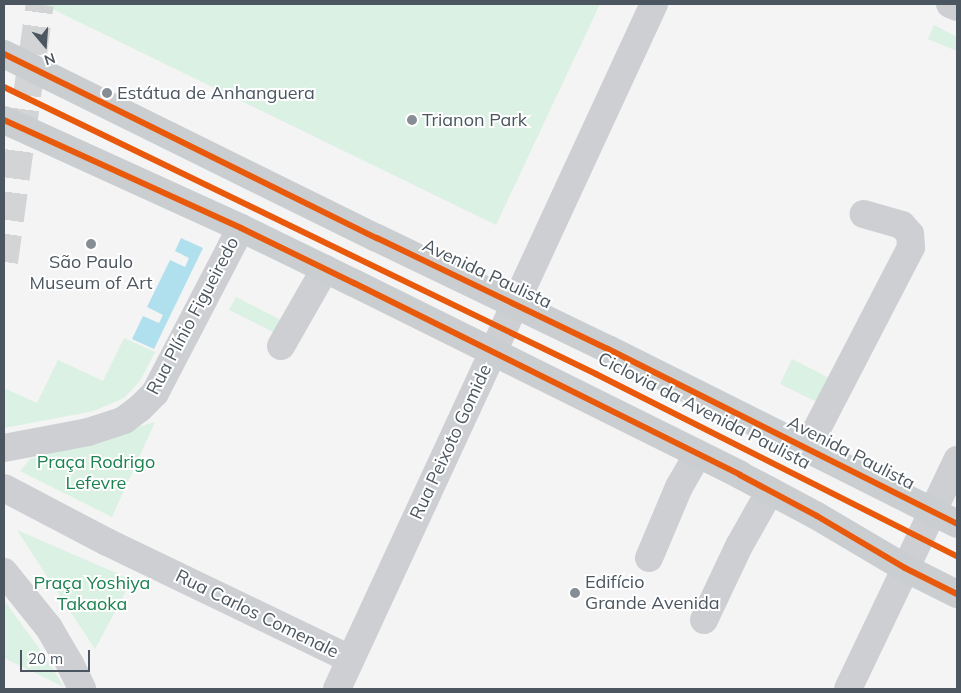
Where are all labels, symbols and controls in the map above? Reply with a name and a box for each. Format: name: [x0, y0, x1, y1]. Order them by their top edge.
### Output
north arrow: [20, 20, 70, 70]
text: N: [42, 49, 57, 69]
place label: Estátua de Anhanguera: [117, 82, 315, 104]
marker: Estátua de Anhanguera: [101, 87, 113, 99]
place label: Trianon Park: [422, 109, 527, 131]
marker: Trianon Park: [406, 114, 418, 126]
street label: Rua Plínio Figueiredo: [142, 233, 244, 399]
street label: Avenida Paulista: [419, 235, 555, 313]
marker: São Paulo Museum of Art: [85, 238, 97, 250]
place label: São Paulo Museum of Art: [30, 252, 152, 294]
street label: Ciclovia da Avenida Paulista: [594, 348, 814, 474]
street label: Rua Peixoto Gomide: [406, 361, 496, 523]
street label: Avenida Paulista: [784, 412, 918, 494]
park label: Praça Rodrigo Lefevre: [37, 452, 155, 494]
street label: Rua Carlos Comenale: [172, 565, 342, 663]
place label: Edifício Grande Avenida: [585, 572, 720, 614]
park label: Praça Yoshiya Takaoka: [34, 573, 150, 616]
marker: Edifício Grande Avenida: [569, 587, 581, 599]
scale bar: [22, 640, 92, 672]
text: 20 m: [28, 649, 63, 668]

